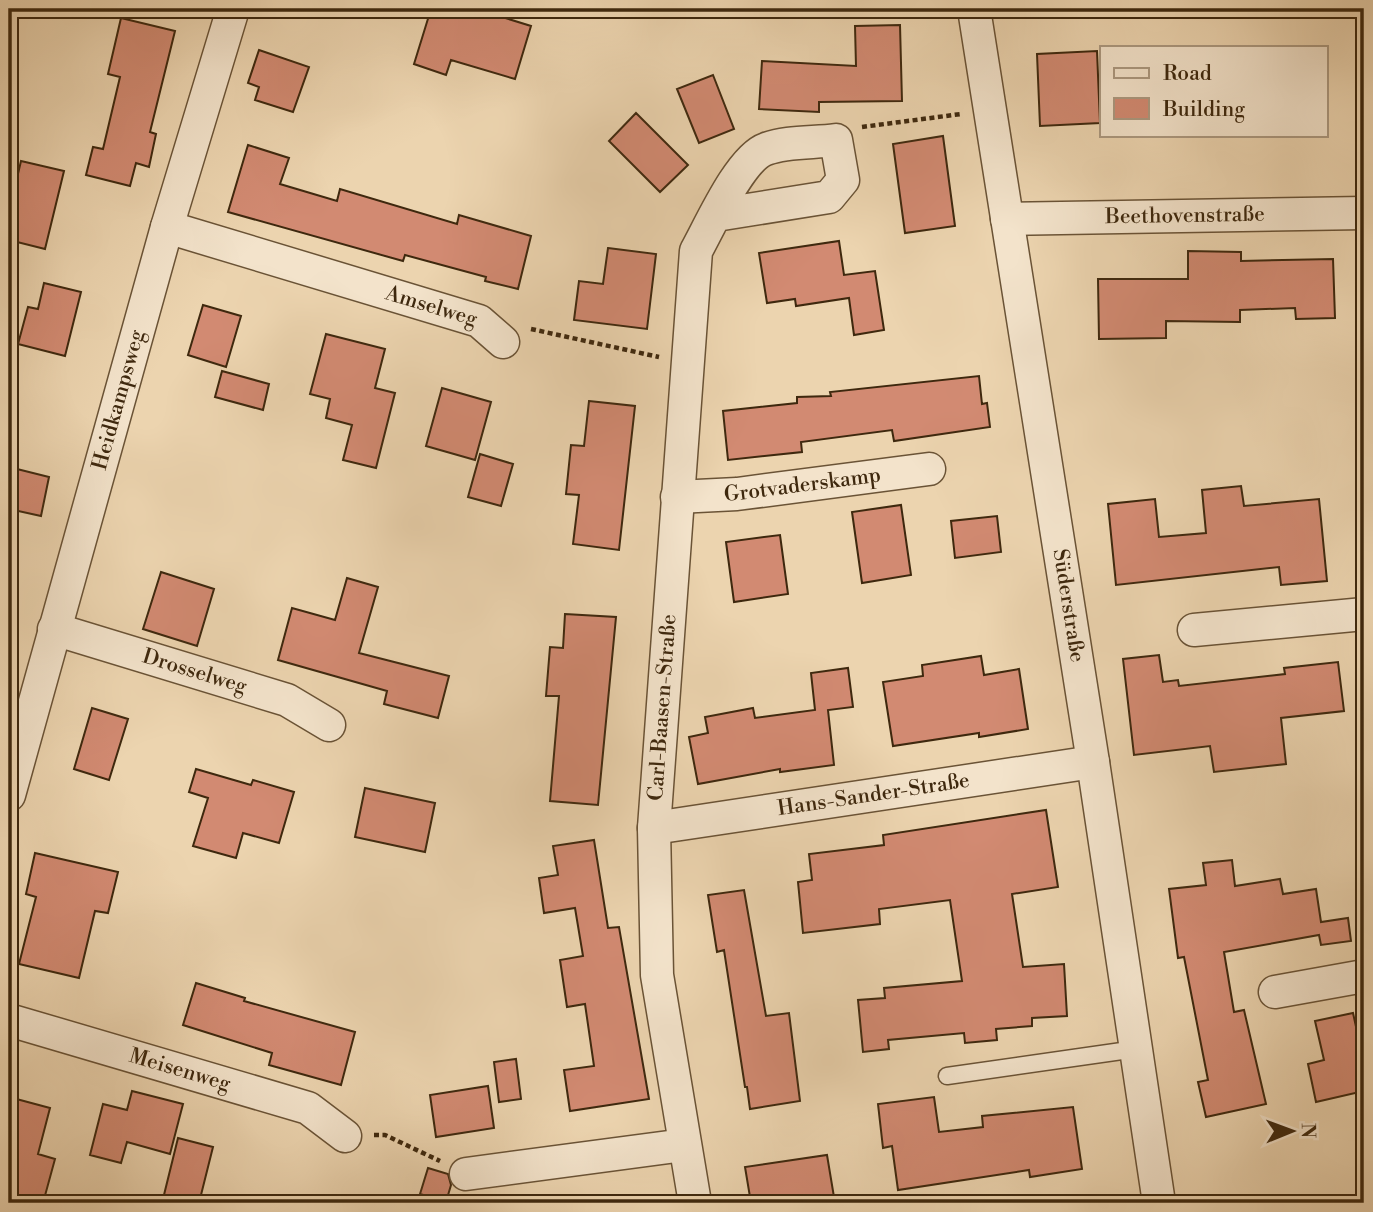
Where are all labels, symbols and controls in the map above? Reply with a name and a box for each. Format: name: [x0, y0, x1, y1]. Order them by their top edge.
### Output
legend: [1100, 46, 1328, 136]
text: Road: [1163, 61, 1212, 87]
text: Building: [1162, 97, 1245, 123]
street label: Beethovenstraße: [1104, 202, 1265, 230]
street label: Amselweg: [381, 280, 480, 333]
street label: Heidkampsweg: [87, 327, 151, 473]
street label: Grotvaderskamp: [723, 462, 882, 508]
street label: Süderstraße: [1047, 547, 1090, 664]
street label: Carl-Baasen-Straße: [643, 613, 683, 802]
street label: Drosselweg: [139, 644, 250, 700]
street label: Hans-Sander-Straße: [776, 768, 971, 822]
street label: Meisenweg: [126, 1043, 234, 1097]
north arrow: [1258, 1096, 1328, 1166]
text: N: [1296, 1123, 1320, 1138]

